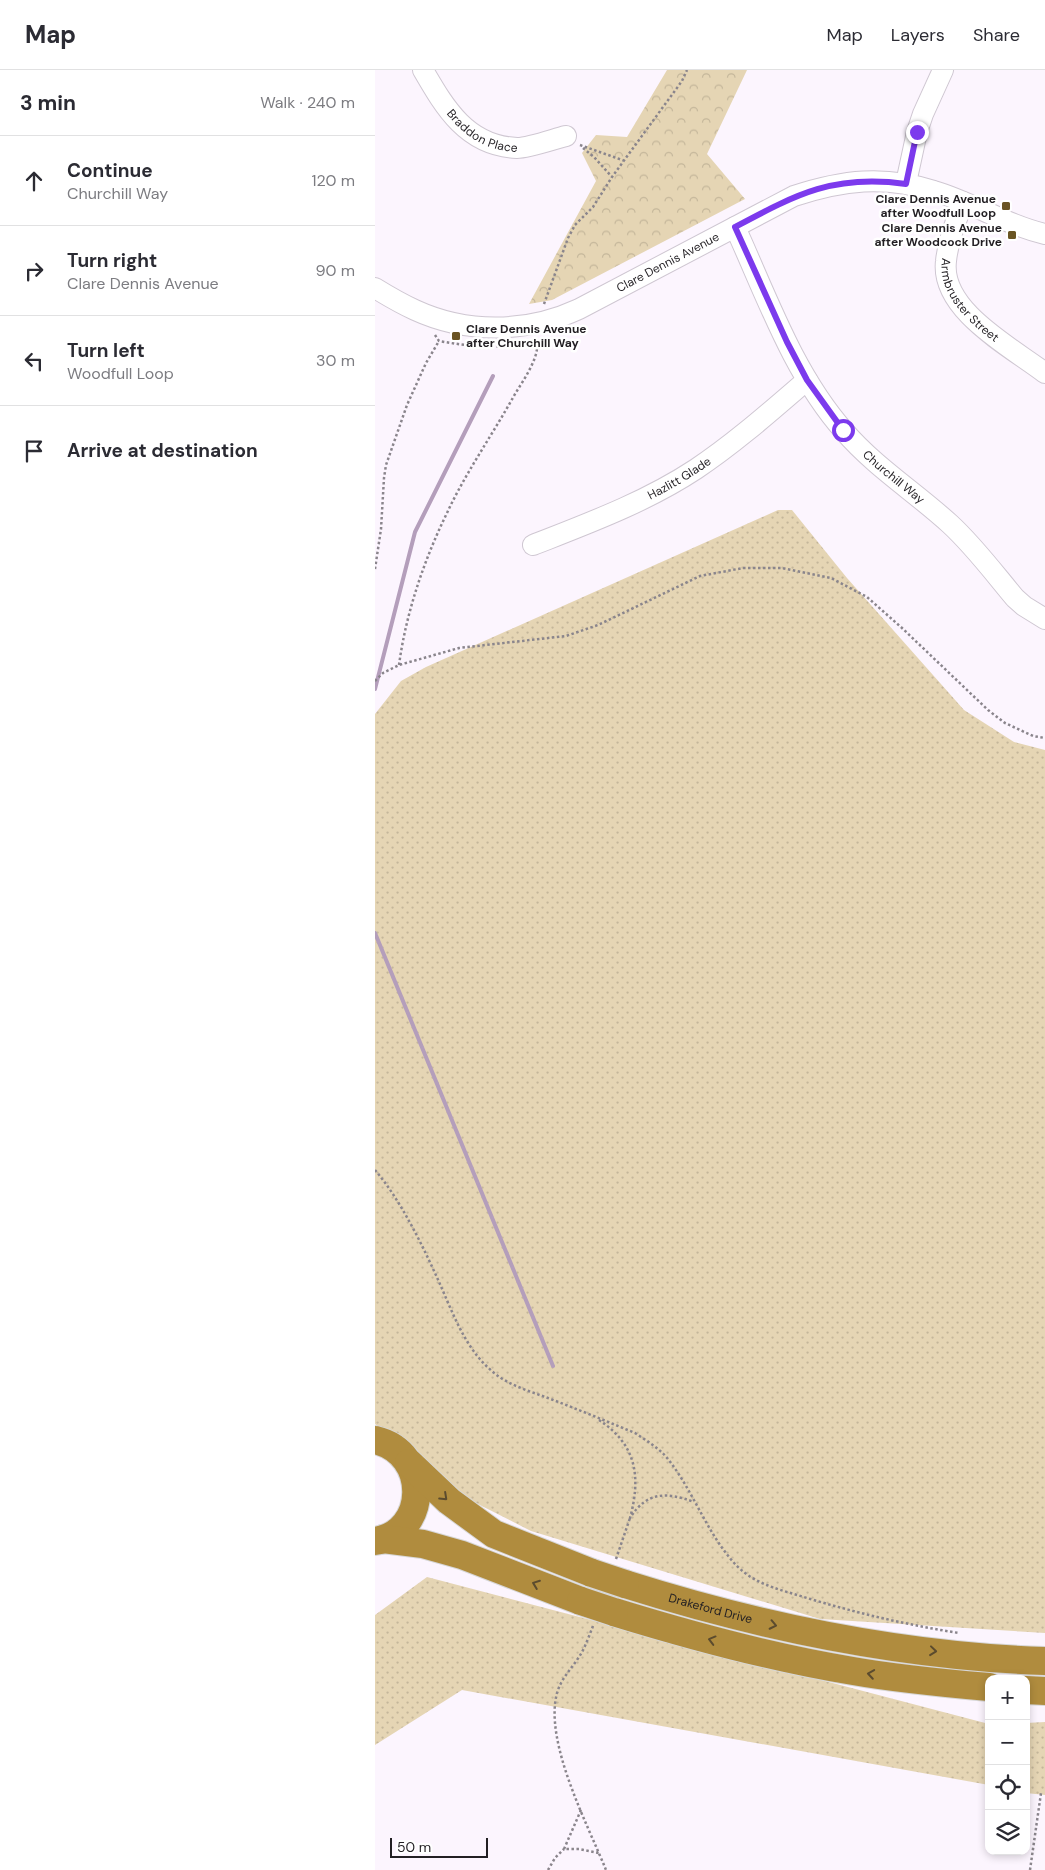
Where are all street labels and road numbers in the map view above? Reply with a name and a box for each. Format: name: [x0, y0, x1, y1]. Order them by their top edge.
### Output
street label: Braddon Place: [443, 106, 518, 156]
street label: Clare Dennis Avenue: [614, 229, 722, 296]
street label: Armbruster Street: [938, 257, 1002, 346]
street label: Churchill Way: [859, 447, 928, 507]
street label: Hazlitt Glade: [645, 453, 714, 503]
street label: Drakeford Drive: [667, 1590, 754, 1627]

